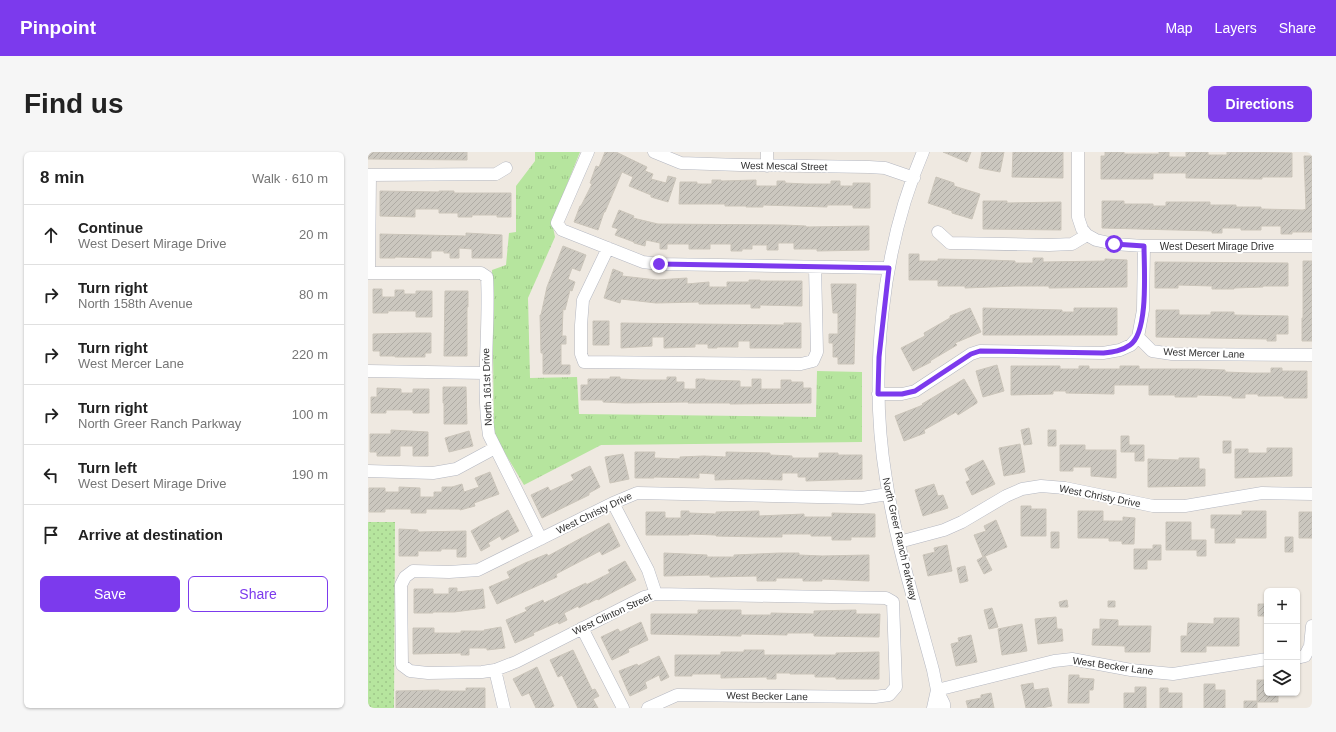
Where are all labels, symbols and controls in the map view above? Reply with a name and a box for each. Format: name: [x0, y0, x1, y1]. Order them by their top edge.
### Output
text: Pinpoint: [20, 17, 96, 38]
text: Map: [1165, 20, 1193, 36]
text: Layers: [1215, 20, 1257, 36]
text: Share: [1279, 20, 1316, 36]
button: Directions: [1208, 86, 1312, 122]
text: Find us: [24, 88, 124, 119]
street label: West Mescal Street: [741, 160, 828, 172]
text: 8 min: [40, 168, 84, 187]
text: Walk · 610 m: [252, 171, 328, 186]
text: Continue: [78, 219, 143, 236]
icon: ahead: [40, 224, 62, 246]
text: 20 m: [299, 227, 328, 242]
route start: [1105, 235, 1123, 253]
text: West Desert Mirage Drive: [78, 236, 227, 251]
street label: West Desert Mirage Drive: [1160, 241, 1275, 252]
route end: [650, 255, 668, 273]
text: Turn right: [78, 279, 148, 296]
icon: right: [40, 284, 62, 306]
text: 80 m: [299, 287, 328, 302]
text: North 158th Avenue: [78, 296, 193, 311]
text: Turn right: [78, 339, 148, 356]
icon: right: [40, 344, 62, 366]
street label: West Mercer Lane: [1163, 346, 1245, 360]
text: 220 m: [292, 347, 328, 362]
street label: North 161st Drive: [480, 347, 494, 426]
text: West Mercer Lane: [78, 356, 184, 371]
text: Turn right: [78, 399, 148, 416]
icon: right: [40, 404, 62, 426]
text: 100 m: [292, 407, 328, 422]
text: North Greer Ranch Parkway: [78, 416, 241, 431]
text: Turn left: [78, 459, 137, 476]
icon: left: [40, 464, 62, 486]
text: 190 m: [292, 467, 328, 482]
text: West Desert Mirage Drive: [78, 476, 227, 491]
street label: North Greer Ranch Parkway: [881, 477, 919, 601]
street label: West Christy Drive: [1058, 483, 1142, 509]
street label: West Christy Drive: [554, 490, 634, 536]
icon: arrive: [40, 524, 62, 546]
text: Arrive at destination: [78, 526, 223, 543]
button: Save: [40, 576, 180, 612]
button: Share: [188, 576, 328, 612]
map controls: [1264, 588, 1300, 696]
button: +: [1264, 588, 1300, 624]
street label: West Clinton Street: [571, 591, 653, 637]
button: −: [1264, 624, 1300, 660]
street label: West Becker Lane: [1072, 655, 1155, 677]
button: layers: [1264, 660, 1300, 696]
street label: West Becker Lane: [726, 690, 808, 702]

